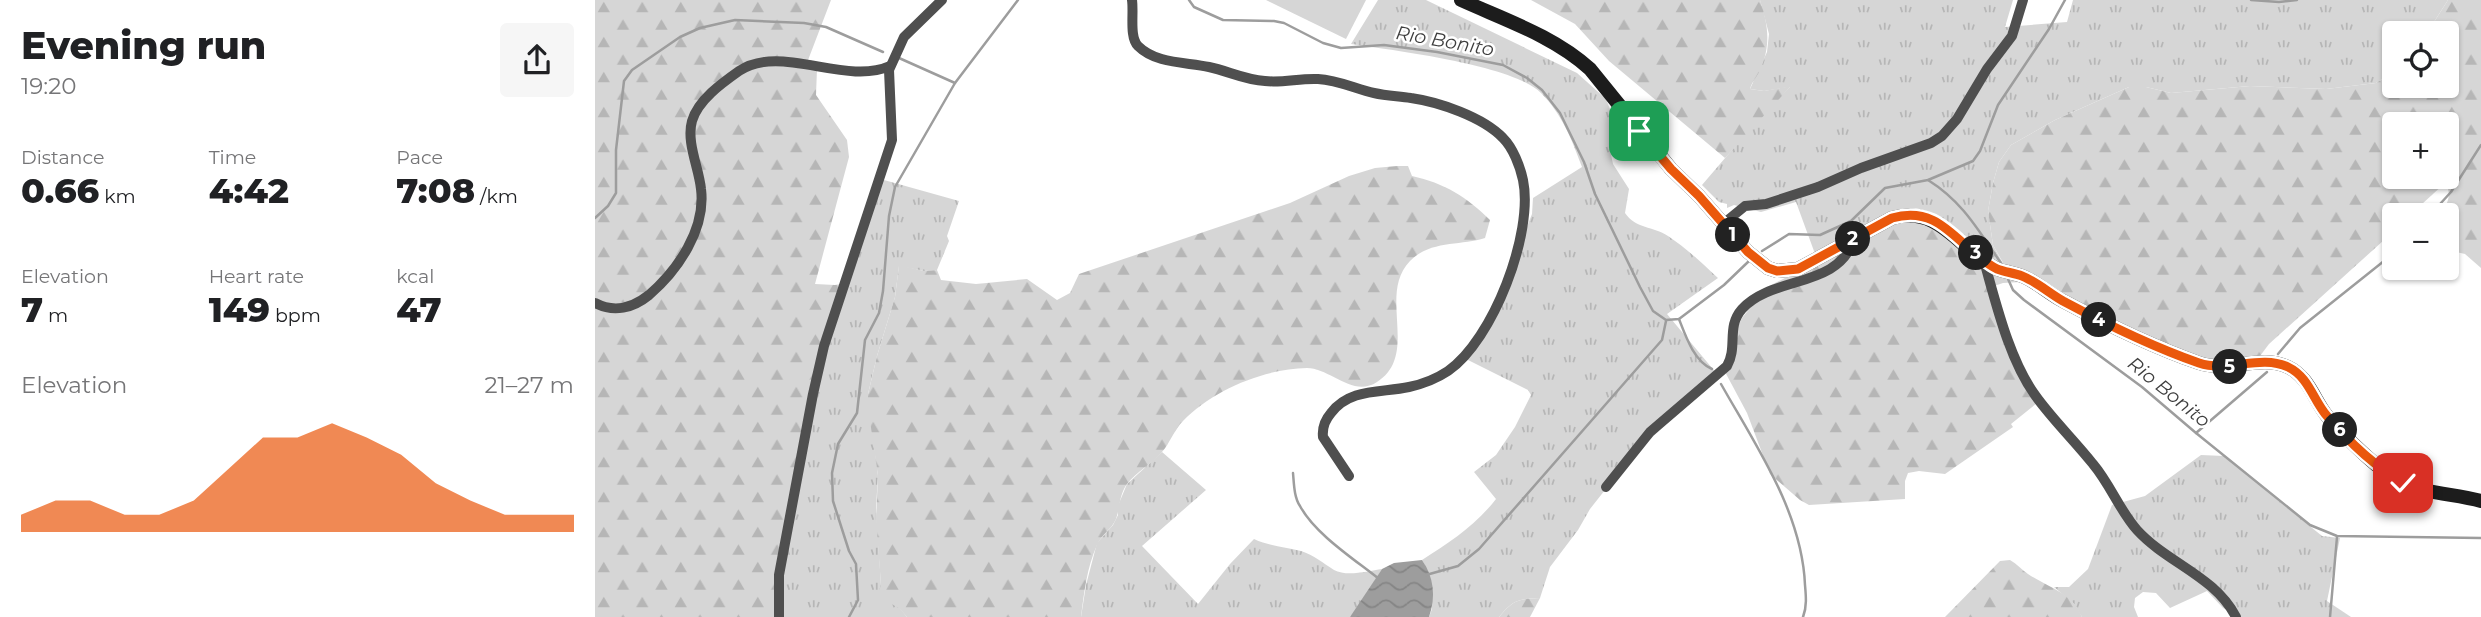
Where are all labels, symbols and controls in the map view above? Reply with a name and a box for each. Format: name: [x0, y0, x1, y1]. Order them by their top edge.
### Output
water label: Rio Bonito: [1394, 21, 1496, 61]
map controls: [2382, 21, 2459, 280]
button: locate: [2382, 21, 2459, 98]
text: Evening run: [21, 22, 266, 69]
button: share: [500, 23, 574, 97]
text: 19:20: [21, 72, 76, 100]
pin: [1609, 101, 1669, 161]
icon: arrive: [1620, 112, 1658, 150]
button: +: [2382, 112, 2459, 189]
text: Distance: [21, 146, 104, 169]
text: Time: [209, 146, 256, 169]
text: Pace: [396, 146, 443, 169]
text: 0.66: [21, 169, 99, 212]
text: 4:42: [209, 169, 289, 212]
text: 7:08: [396, 169, 475, 212]
text: km: [99, 185, 136, 208]
text: /km: [475, 185, 518, 208]
button: −: [2382, 203, 2459, 280]
pin: 1: [1715, 218, 1751, 252]
pin: 2: [1835, 222, 1871, 256]
text: 1: [1729, 223, 1736, 246]
text: 2: [1847, 227, 1858, 250]
pin: 3: [1959, 236, 1993, 270]
text: 3: [1970, 241, 1981, 264]
text: Elevation: [21, 265, 109, 288]
text: Heart rate: [209, 265, 304, 288]
text: kcal: [396, 265, 434, 288]
text: 7: [21, 288, 43, 331]
text: 149: [209, 288, 270, 331]
text: 47: [396, 288, 442, 331]
pin: 4: [2081, 302, 2117, 338]
text: m: [43, 304, 68, 327]
text: bpm: [270, 304, 321, 327]
text: 4: [2092, 308, 2105, 331]
pin: 5: [2213, 350, 2247, 384]
water label: Rio Bonito: [2123, 352, 2215, 432]
text: 5: [2224, 355, 2235, 378]
text: Elevation: [21, 371, 127, 399]
text: 21–27 m: [484, 371, 574, 399]
pin: 6: [2323, 412, 2357, 448]
text: 6: [2333, 418, 2346, 441]
pin: [2373, 453, 2433, 513]
icon: check: [2384, 464, 2422, 502]

